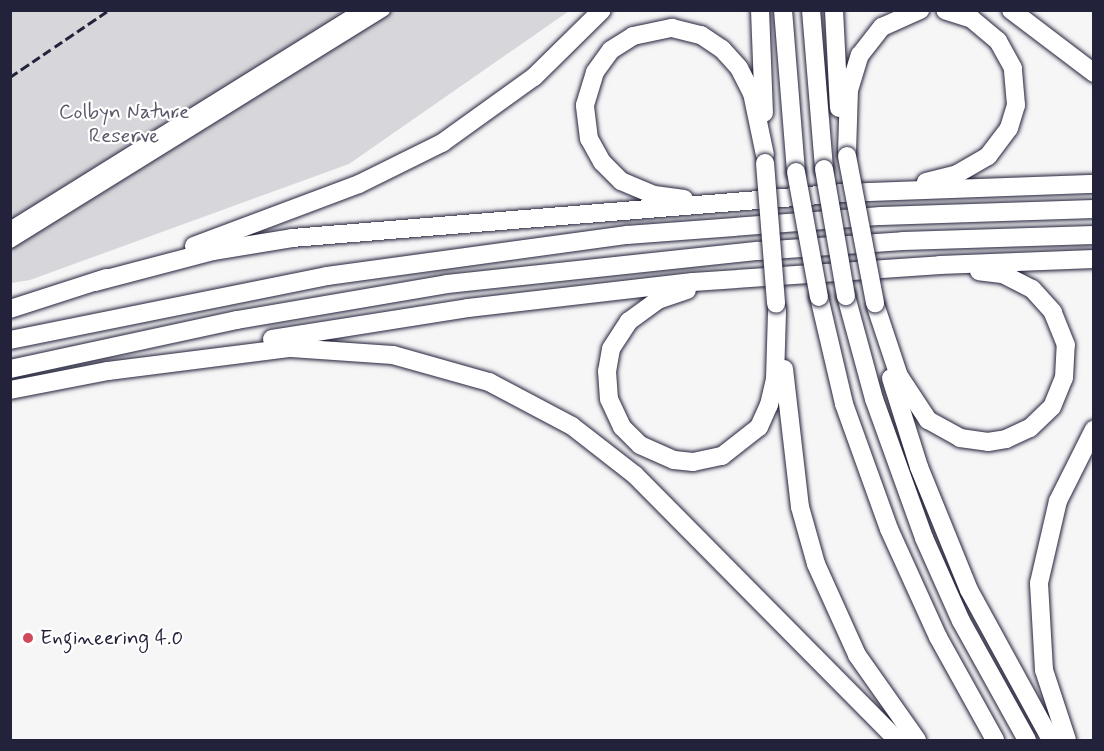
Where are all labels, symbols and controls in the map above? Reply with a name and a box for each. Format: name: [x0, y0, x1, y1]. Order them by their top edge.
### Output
park label: Colbyn Nature Reserve: [58, 99, 190, 149]
place label: Engineering 4.0: [40, 625, 183, 651]
marker: Engineering 4.0: [21, 631, 35, 645]

